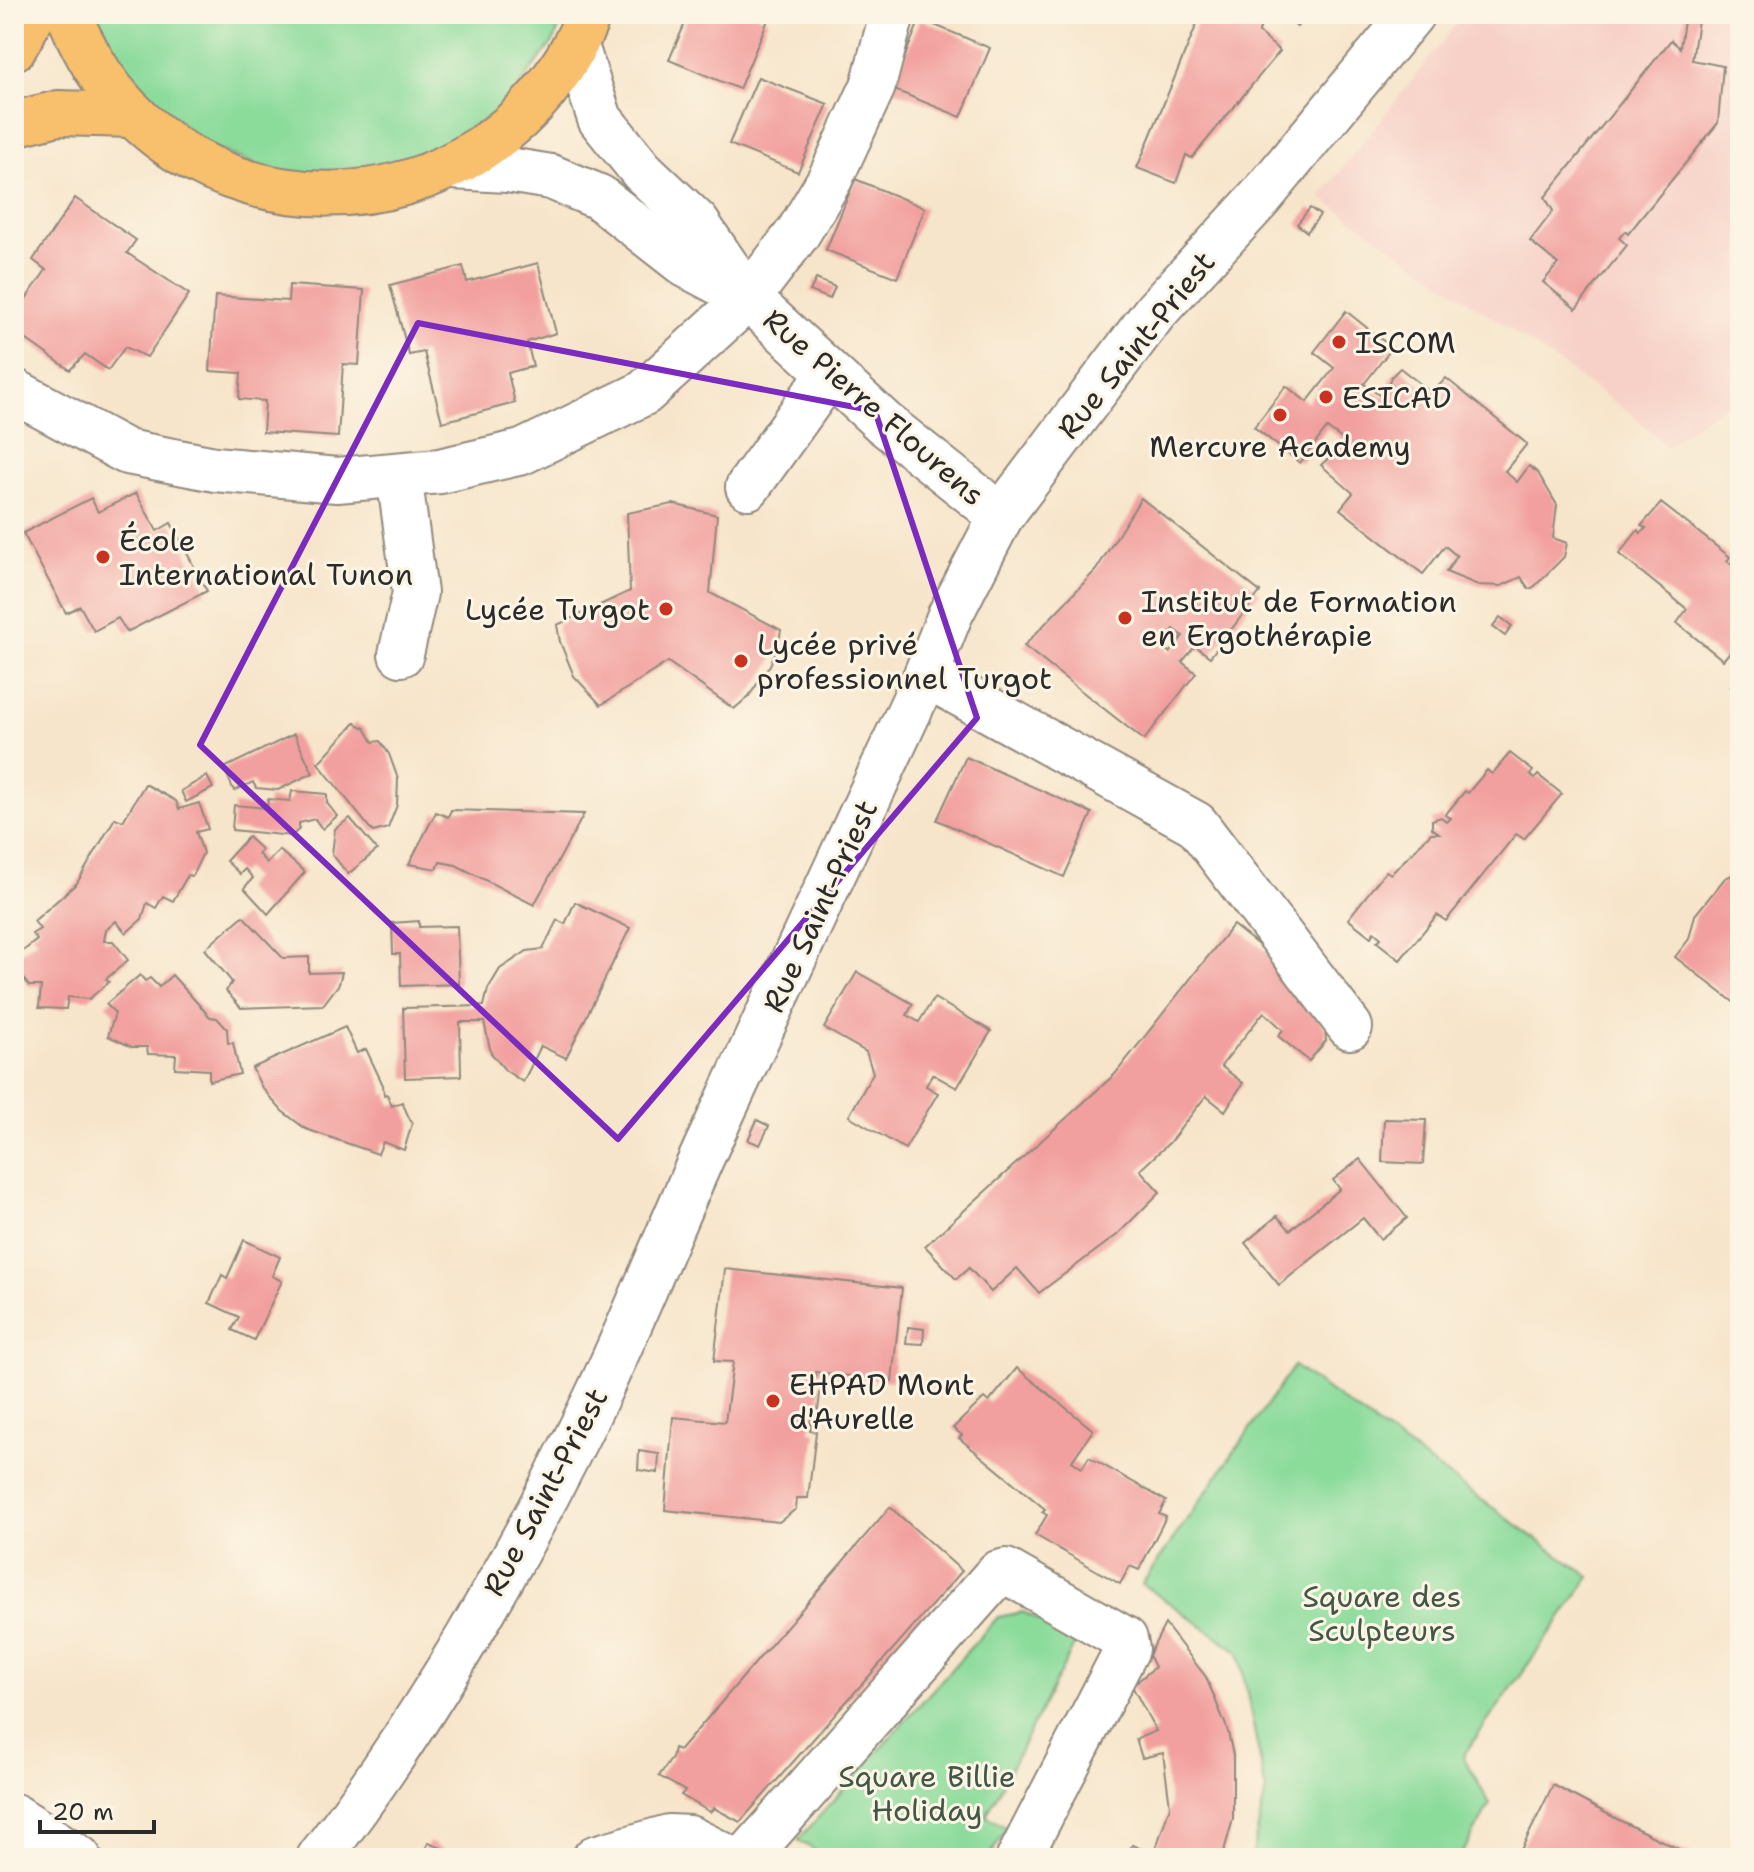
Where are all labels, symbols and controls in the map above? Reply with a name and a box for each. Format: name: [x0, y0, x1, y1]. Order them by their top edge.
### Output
street label: Rue Saint-Priest: [1048, 243, 1224, 447]
street label: Rue Pierre Flourens: [754, 299, 994, 515]
place label: ISCOM: [1355, 322, 1456, 363]
marker: ISCOM: [1330, 333, 1348, 351]
place label: ESICAD: [1342, 377, 1452, 418]
marker: ESICAD: [1317, 388, 1335, 406]
marker: Mercure Academy: [1271, 406, 1289, 424]
place label: Mercure Academy: [1149, 426, 1411, 467]
place label: École International Tunon: [119, 520, 413, 595]
marker: École International Tunon: [94, 548, 112, 566]
place label: Institut de Formation en Ergothérapie: [1141, 581, 1457, 656]
place label: Lycée Turgot: [465, 589, 650, 630]
marker: Lycée Turgot: [657, 600, 675, 618]
marker: Institut de Formation en Ergothérapie: [1116, 609, 1134, 627]
place label: Lycée privé professionnel Turgot: [757, 624, 1052, 699]
marker: Lycée privé professionnel Turgot: [732, 652, 750, 670]
street label: Rue Saint-Priest: [753, 793, 887, 1019]
place label: EHPAD Mont d'Aurelle: [789, 1364, 975, 1439]
street label: Rue Saint-Priest: [473, 1381, 617, 1603]
marker: EHPAD Mont d'Aurelle: [764, 1392, 782, 1410]
park label: Square des Sculpteurs: [1303, 1576, 1461, 1651]
park label: Square Billie Holiday: [838, 1756, 1016, 1831]
scale bar: [40, 1784, 154, 1834]
text: 20 m: [52, 1796, 114, 1828]

